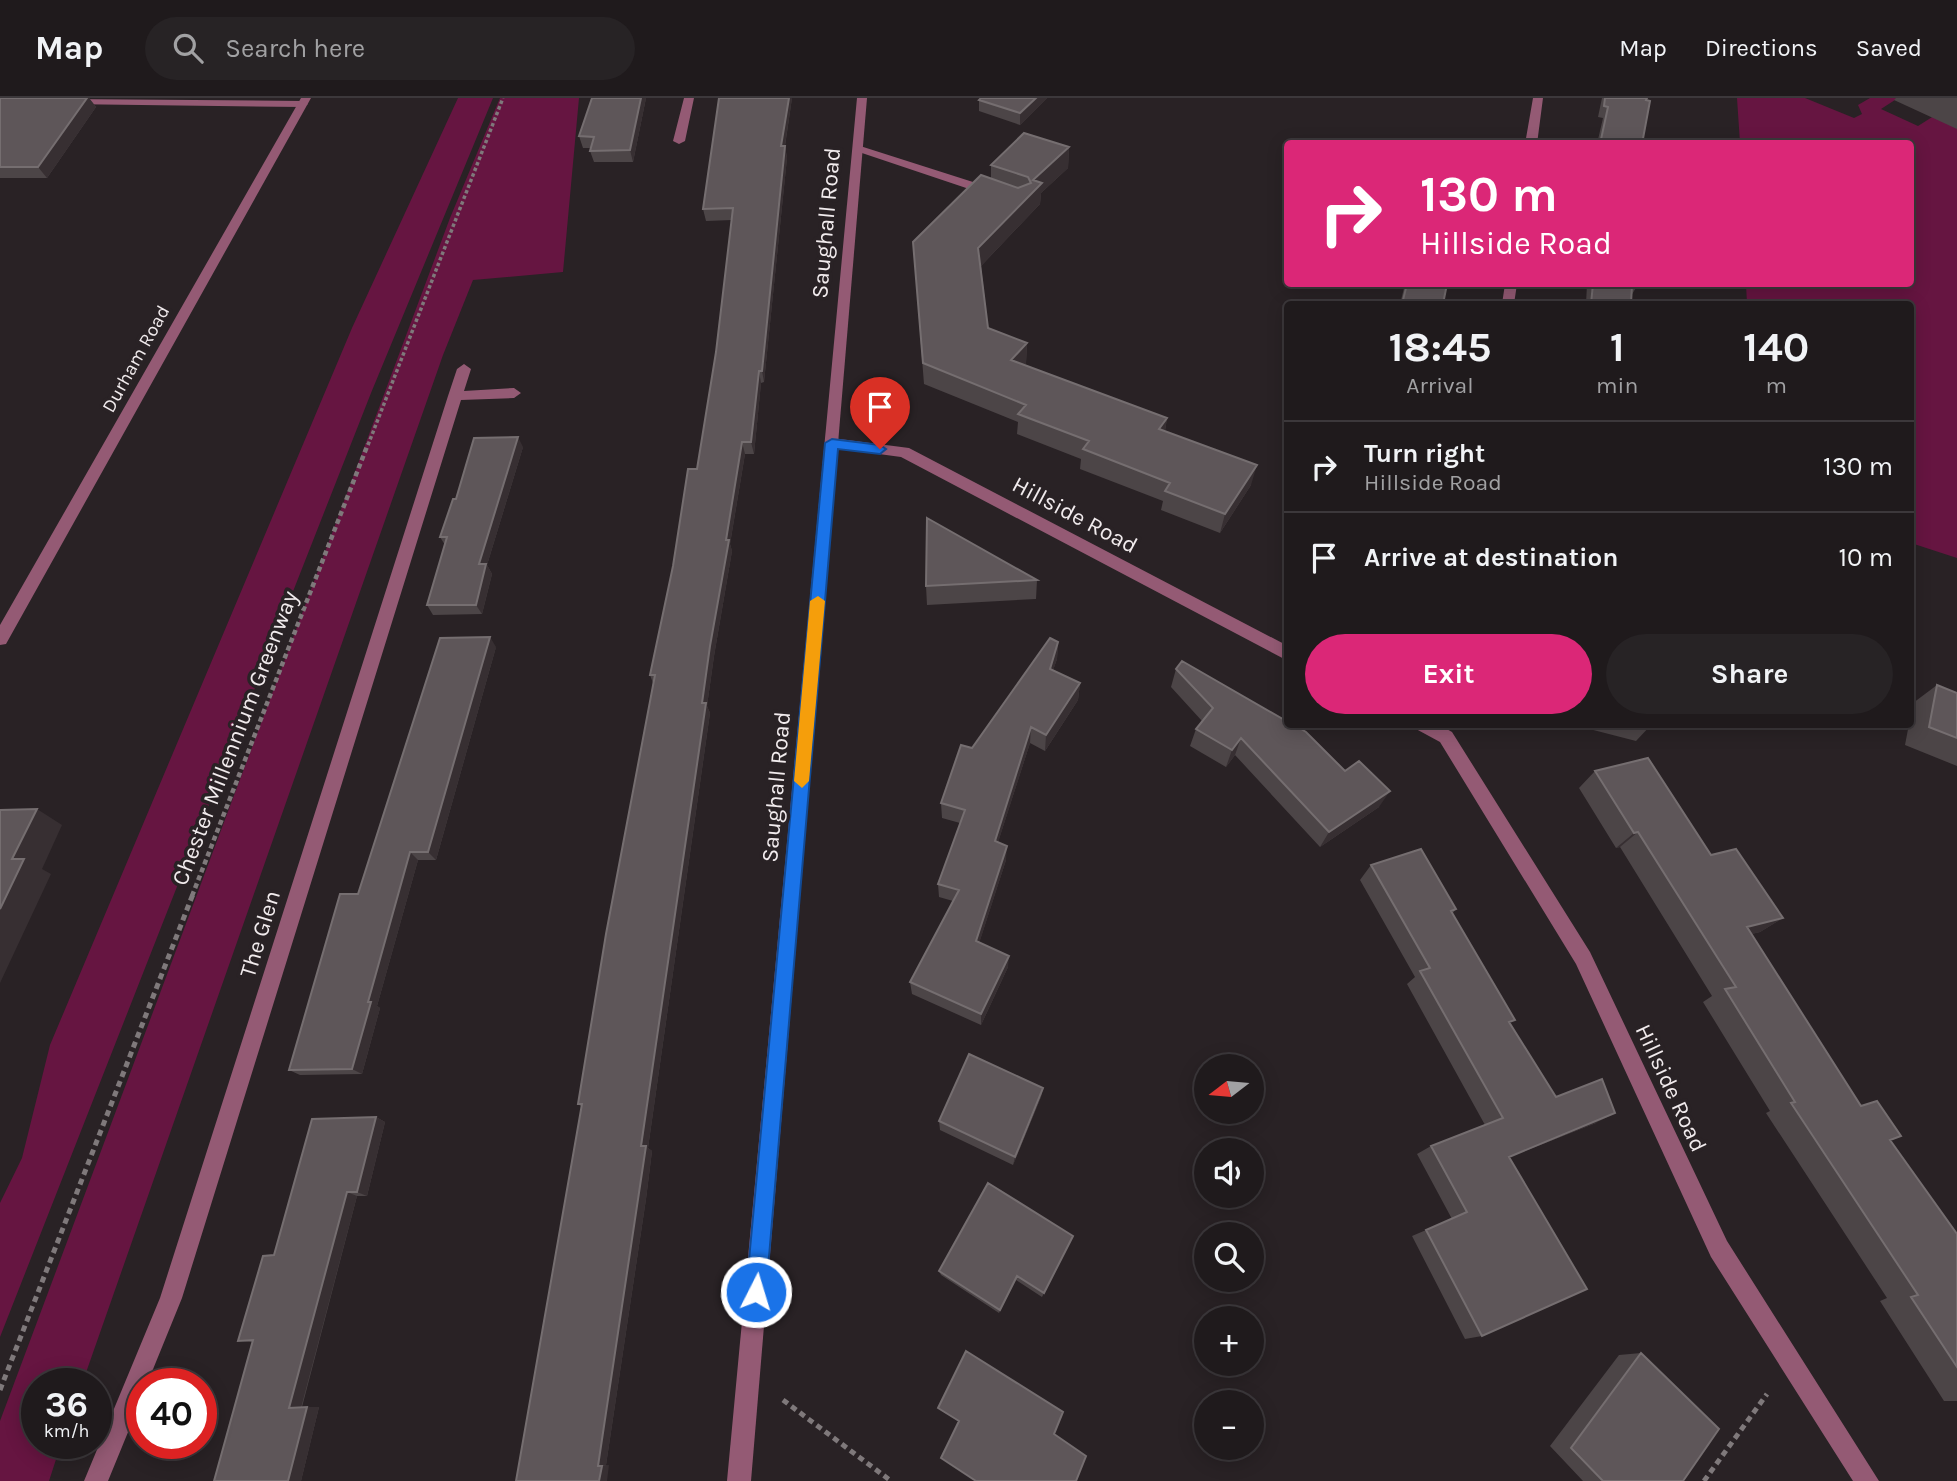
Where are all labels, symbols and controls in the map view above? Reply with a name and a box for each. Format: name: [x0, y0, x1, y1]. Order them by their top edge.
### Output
search box: [145, 17, 635, 80]
text: Map: [35, 29, 103, 67]
icon: search: [169, 29, 207, 67]
text: Search here: [225, 33, 365, 64]
text: Map: [1619, 34, 1667, 62]
text: Directions: [1705, 34, 1818, 62]
text: Saved: [1856, 34, 1922, 62]
street label: Saughall Road: [806, 146, 846, 300]
text: 130 m: [1420, 166, 1558, 223]
icon: right: [1305, 168, 1396, 259]
text: Hillside Road: [1420, 225, 1612, 262]
street label: Durham Road: [98, 302, 174, 416]
text: 18:45: [1389, 322, 1491, 372]
text: 1: [1610, 322, 1625, 372]
text: 140: [1743, 322, 1809, 372]
text: Arrival: [1406, 372, 1474, 399]
text: min: [1596, 372, 1638, 399]
text: m: [1765, 372, 1787, 399]
pin: [850, 377, 910, 449]
icon: arrive: [861, 388, 899, 426]
text: Turn right: [1364, 438, 1485, 469]
icon: right: [1305, 448, 1343, 486]
text: 130 m: [1823, 451, 1893, 482]
text: Hillside Road: [1364, 469, 1502, 496]
street label: Hillside Road: [1008, 471, 1142, 559]
icon: arrive: [1305, 539, 1343, 577]
text: Arrive at destination: [1364, 542, 1618, 573]
text: 10 m: [1838, 542, 1893, 573]
street label: Chester Millennium Greenway: [166, 587, 304, 889]
button: Exit: [1305, 634, 1592, 714]
button: Share: [1606, 634, 1893, 714]
street label: Saughall Road: [756, 710, 796, 864]
street label: The Glen: [234, 887, 286, 981]
street label: Hillside Road: [1630, 1020, 1712, 1156]
north arrow: [1194, 1054, 1264, 1124]
map controls: [1194, 1054, 1264, 1460]
button: sound: [1194, 1138, 1264, 1208]
button: search: [1194, 1222, 1264, 1292]
position arrow: [719, 1255, 793, 1329]
button: +: [1194, 1306, 1264, 1376]
speed limit sign: 40: [126, 1368, 217, 1459]
text: 36: [45, 1384, 88, 1425]
button: −: [1194, 1390, 1264, 1460]
text: km/h: [44, 1420, 89, 1442]

